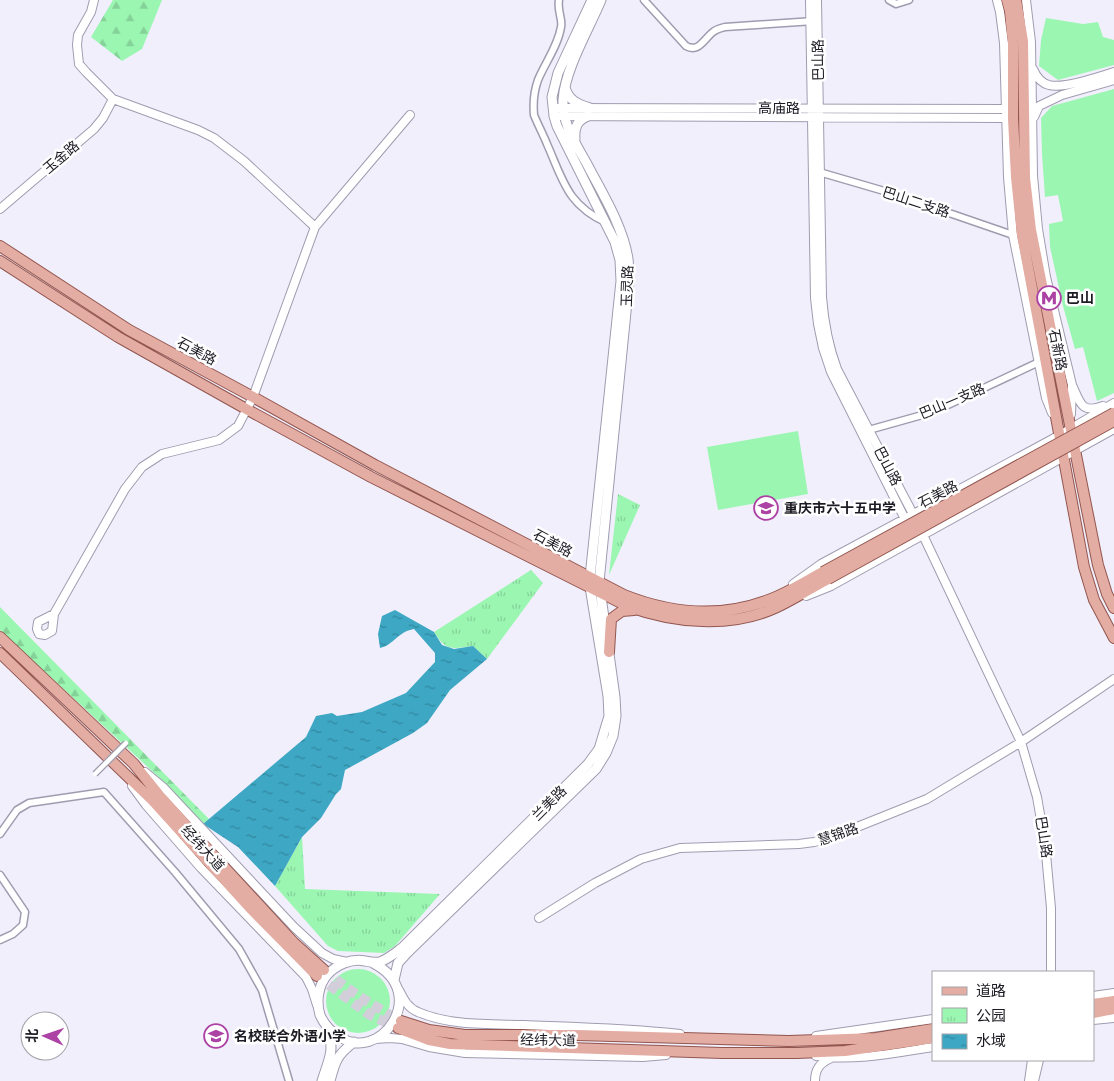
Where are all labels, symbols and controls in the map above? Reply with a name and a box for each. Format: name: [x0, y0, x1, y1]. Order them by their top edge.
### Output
street label: 巴山路: [807, 39, 827, 81]
street label: 高庙路: [758, 97, 800, 117]
street label: 玉金路: [38, 135, 83, 177]
street label: 巴山二支路: [880, 181, 953, 221]
street label: 玉灵路: [615, 265, 637, 307]
metro station icon: 巴山: [1036, 285, 1062, 311]
place label: 巴山: [1066, 287, 1094, 307]
street label: 石新路: [1045, 327, 1073, 372]
street label: 石美路: [174, 331, 221, 369]
street label: 巴山一支路: [915, 377, 988, 423]
street label: 巴山路: [870, 442, 908, 489]
street label: 石美路: [914, 474, 961, 512]
school or university icon: 重庆市六十五中学: [753, 495, 779, 521]
place label: 重庆市六十五中学: [784, 497, 896, 517]
street label: 石美路: [530, 523, 577, 561]
street label: 兰美路: [526, 780, 570, 824]
street label: 巴山路: [1032, 815, 1058, 859]
street label: 慧锦路: [815, 817, 861, 849]
street label: 经纬大道: [178, 820, 230, 875]
legend: [932, 971, 1094, 1061]
text: 道路: [976, 979, 1006, 1000]
text: 公园: [976, 1004, 1006, 1025]
north arrow: [20, 1011, 70, 1061]
school or university icon: 名校联合外语小学: [203, 1023, 229, 1049]
place label: 名校联合外语小学: [234, 1025, 346, 1045]
text: 北: [21, 1028, 41, 1043]
street label: 经纬大道: [520, 1029, 576, 1049]
text: 水域: [976, 1029, 1006, 1050]

